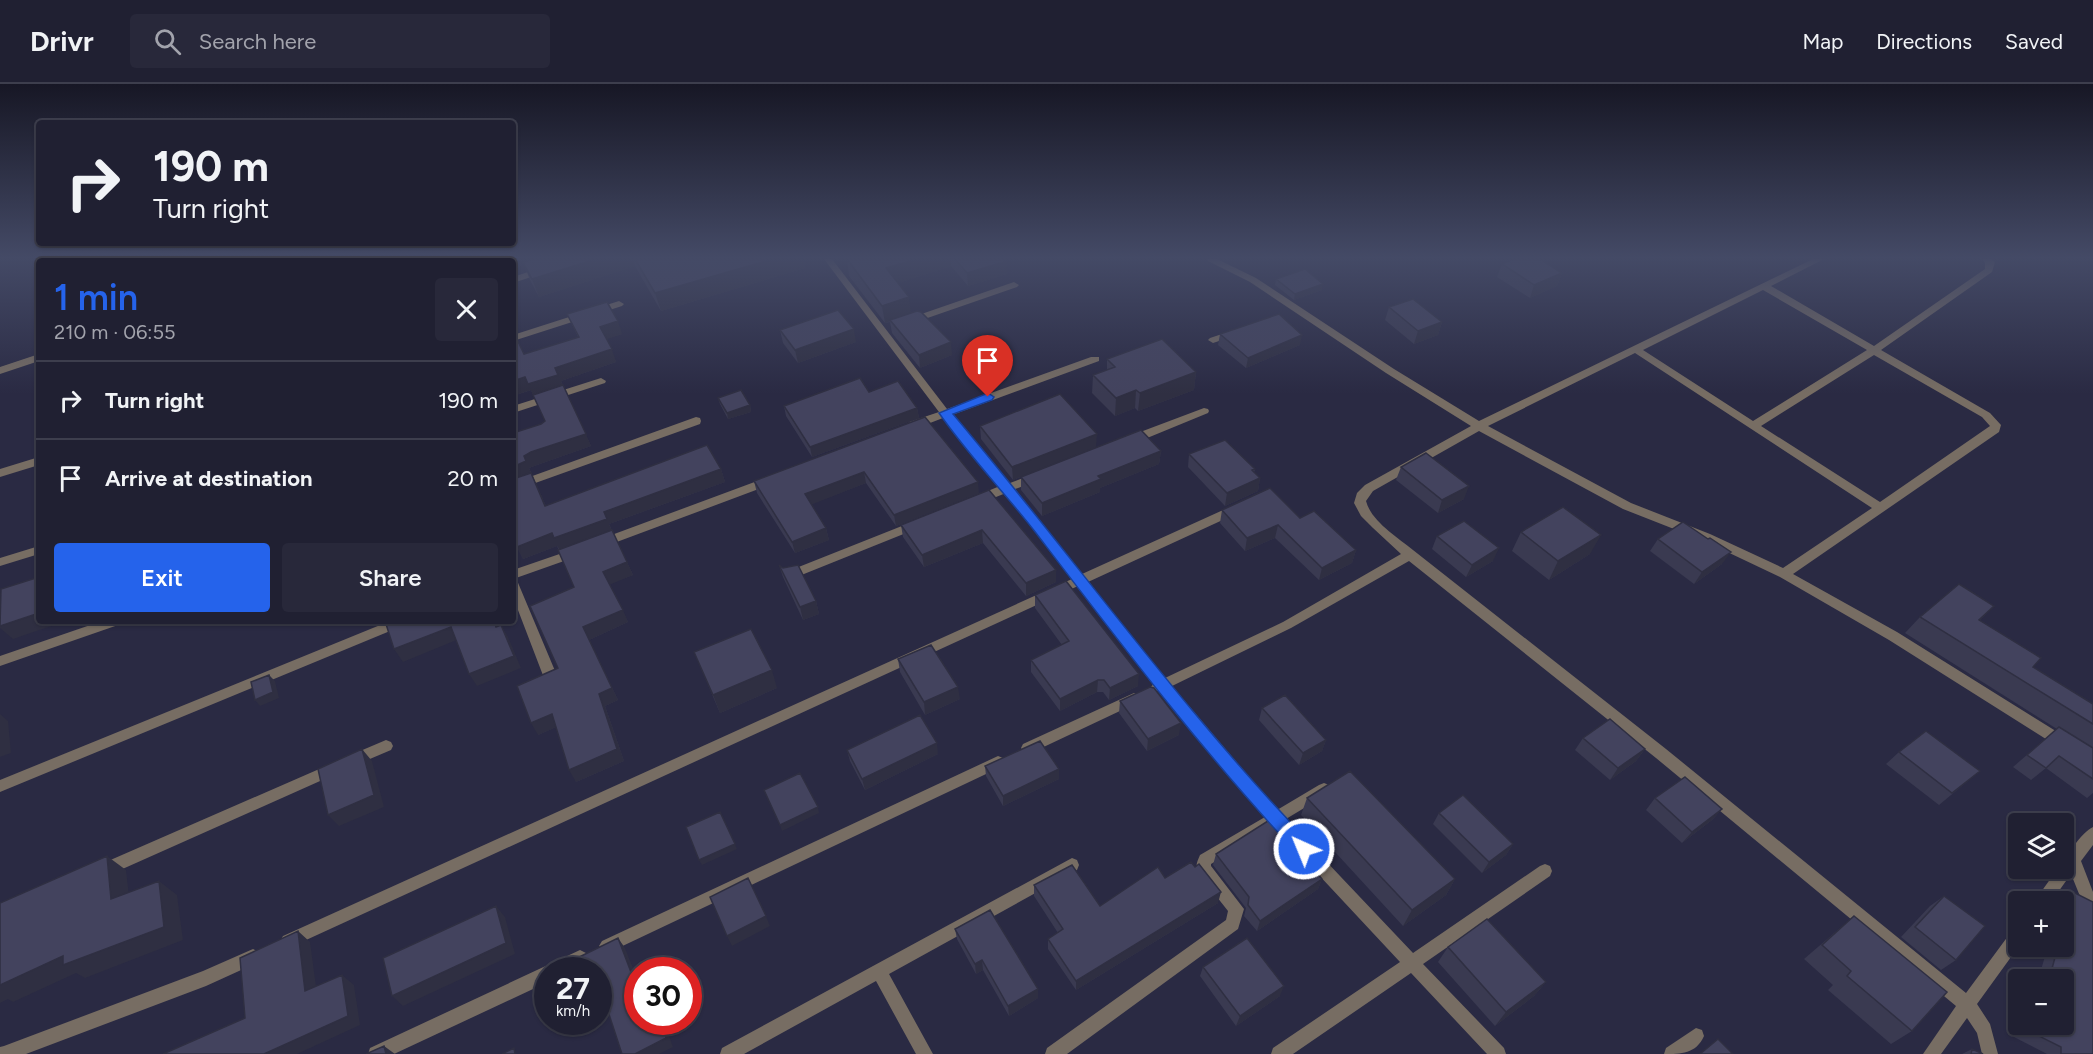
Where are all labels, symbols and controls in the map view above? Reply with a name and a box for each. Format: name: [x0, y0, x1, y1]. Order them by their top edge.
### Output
search box: [130, 14, 550, 68]
text: Drivr: [30, 24, 94, 58]
icon: search: [151, 25, 184, 58]
text: Search here: [199, 28, 316, 55]
text: Map: [1802, 29, 1843, 54]
text: Directions: [1876, 29, 1972, 54]
text: Saved: [2005, 29, 2063, 54]
text: 190 m: [153, 141, 269, 192]
icon: right: [54, 144, 132, 222]
text: Turn right: [153, 192, 269, 225]
text: 1 min: [54, 276, 138, 319]
button: close: [435, 278, 498, 341]
text: 210 m · 06:55: [54, 320, 175, 344]
pin: [962, 335, 1013, 397]
icon: arrive: [971, 344, 1004, 377]
icon: right: [54, 384, 87, 417]
text: Turn right: [105, 387, 204, 414]
text: 190 m: [438, 387, 498, 414]
icon: arrive: [54, 462, 87, 495]
text: Arrive at destination: [105, 465, 313, 492]
text: 20 m: [447, 465, 498, 492]
button: Exit: [54, 543, 270, 612]
button: Share: [282, 543, 498, 612]
map controls: [2008, 813, 2074, 1035]
button: layers: [2008, 813, 2074, 879]
position arrow: [1272, 817, 1336, 881]
button: +: [2008, 891, 2074, 957]
speed limit sign: 30: [624, 957, 702, 1035]
button: −: [2008, 969, 2074, 1035]
text: 27: [556, 970, 590, 1007]
text: km/h: [556, 1002, 590, 1020]

